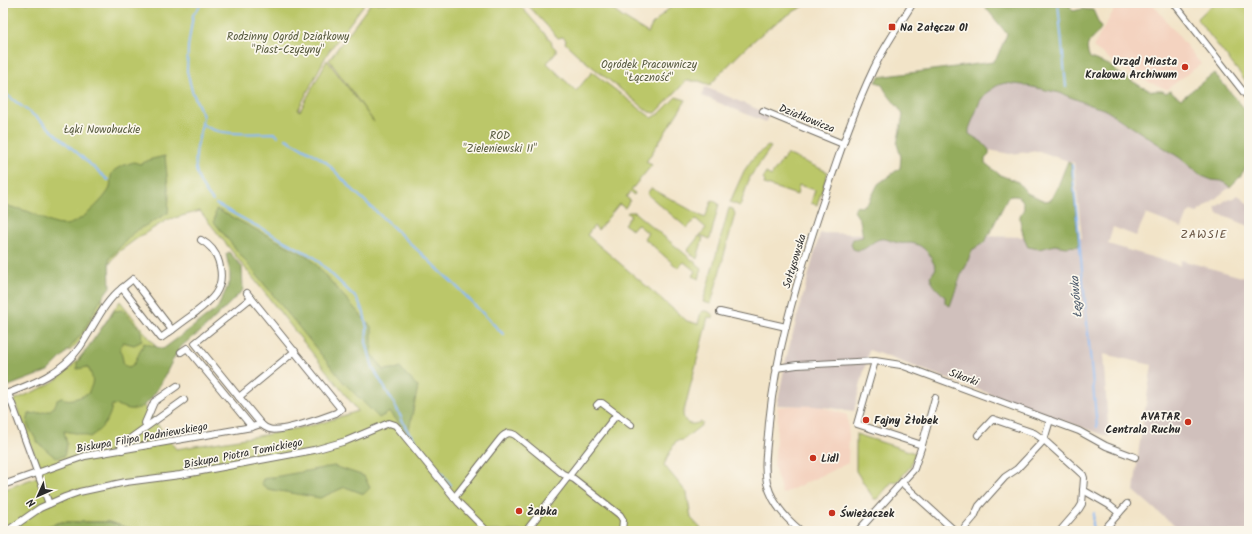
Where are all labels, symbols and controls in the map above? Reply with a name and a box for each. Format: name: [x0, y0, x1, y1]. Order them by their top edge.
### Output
place label: Na Załęczu 01: [900, 19, 969, 37]
marker: Na Załęczu 01: [887, 22, 897, 32]
park label: Rodzinny Ogród Działkowy "Piast-Czyżyny": [227, 28, 350, 59]
place label: Urząd Miasta Krakowa Archiwum: [1085, 53, 1177, 84]
park label: Ogródek Pracowniczy "Łączność": [601, 56, 698, 87]
marker: Urząd Miasta Krakowa Archiwum: [1180, 62, 1190, 72]
street label: Działkowicza: [776, 100, 837, 138]
park label: Łąki Nowohuckie: [64, 121, 140, 139]
park label: ROD "Zieleniewski II": [463, 127, 537, 158]
district label: ZAWSIE: [1180, 225, 1228, 244]
street label: Sołtysowska: [778, 232, 812, 291]
water label: Łęgówka: [1065, 274, 1088, 319]
street label: Sikorki: [946, 364, 981, 392]
place label: AVATAR Centrala Ruchu: [1106, 408, 1181, 439]
place label: Fajny Żłobek: [874, 412, 938, 430]
marker: Fajny Żłobek: [861, 415, 871, 425]
marker: AVATAR Centrala Ruchu: [1183, 417, 1193, 427]
street label: Biskupa Filipa Padniewskiego: [75, 418, 209, 458]
street label: Biskupa Piotra Tomickiego: [182, 434, 304, 474]
place label: Lidl: [821, 450, 839, 468]
marker: Lidl: [808, 453, 818, 463]
north arrow: [18, 476, 58, 516]
text: N: [23, 494, 40, 511]
place label: Żabka: [527, 503, 557, 521]
place label: Świeżaczek: [840, 505, 895, 523]
marker: Żabka: [514, 506, 524, 516]
marker: Świeżaczek: [827, 508, 837, 518]

